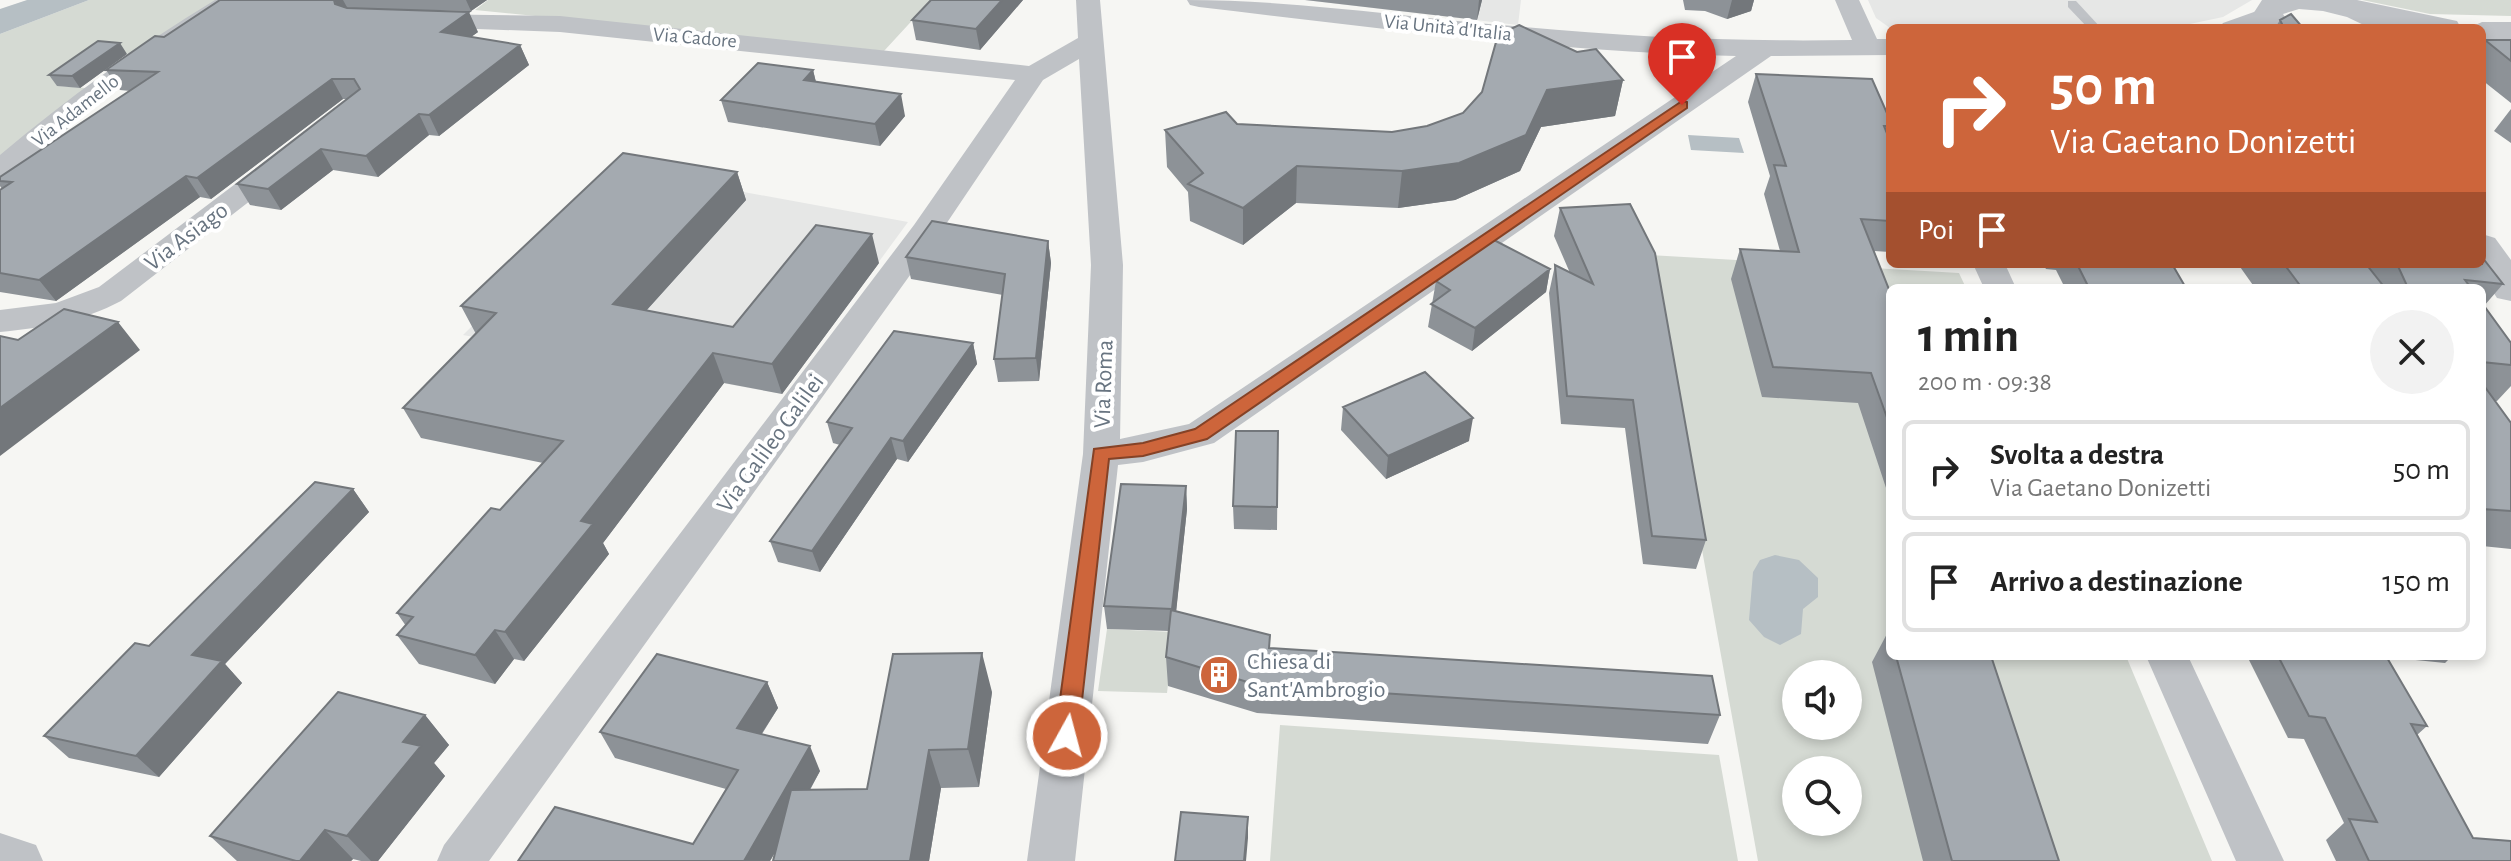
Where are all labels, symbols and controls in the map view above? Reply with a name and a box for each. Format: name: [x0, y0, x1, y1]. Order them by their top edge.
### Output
street label: Via Unità d'Italia: [1383, 11, 1513, 45]
pin: [1648, 23, 1716, 105]
street label: Via Cadore: [652, 24, 738, 52]
icon: arrive: [1660, 35, 1704, 79]
icon: right: [1918, 56, 2022, 160]
text: 50 m: [2050, 59, 2157, 115]
street label: Via Adamello: [28, 71, 123, 151]
text: Via Gaetano Donizetti: [2050, 124, 2356, 160]
street label: Via Asiago: [140, 198, 233, 276]
icon: arrive: [1970, 208, 2014, 252]
text: Poi: [1918, 215, 1954, 245]
button: close: [2370, 310, 2454, 394]
text: 1 min: [1918, 313, 2019, 361]
street label: Via Roma: [1090, 339, 1118, 429]
text: 200 m · 09:38: [1918, 369, 2052, 395]
street label: Via Galileo Galilei: [713, 370, 829, 517]
text: Svolta a destra: [1990, 440, 2164, 470]
icon: right: [1922, 448, 1966, 492]
text: 50 m: [2393, 455, 2450, 485]
text: Via Gaetano Donizetti: [1990, 475, 2211, 501]
icon: arrive: [1922, 560, 1966, 604]
text: Arrivo a destinazione: [1990, 567, 2243, 597]
text: 150 m: [2382, 567, 2450, 597]
place label: Chiesa di Sant'Ambrogio: [1247, 650, 1385, 702]
building icon: Chiesa di Sant'Ambrogio: [1198, 654, 1240, 696]
map controls: [1782, 660, 1862, 836]
button: sound: [1782, 660, 1862, 740]
position arrow: [1025, 694, 1109, 778]
button: search: [1782, 756, 1862, 836]

